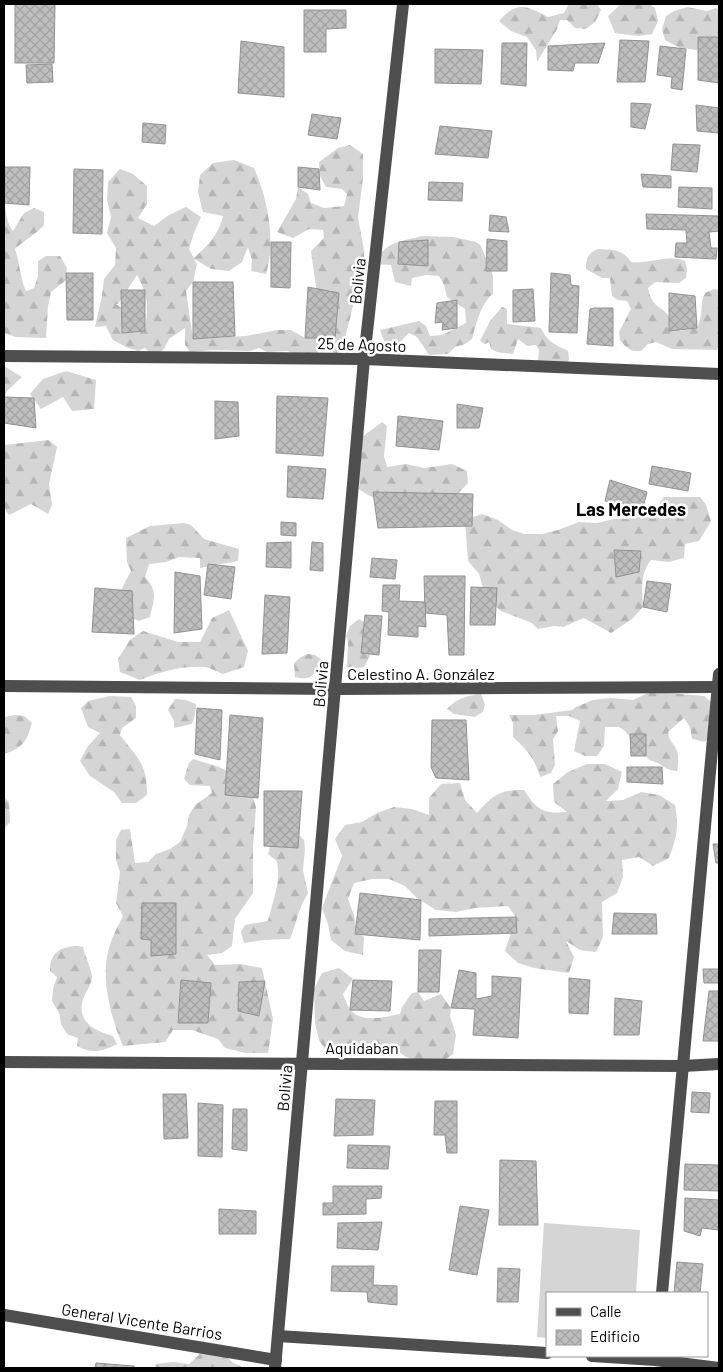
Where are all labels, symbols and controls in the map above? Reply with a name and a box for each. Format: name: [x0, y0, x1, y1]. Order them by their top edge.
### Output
street label: Bolivia: [345, 257, 369, 305]
street label: 25 de Agosto: [317, 333, 407, 355]
district label: Las Mercedes: [576, 498, 686, 520]
street label: Bolivia: [309, 660, 331, 708]
street label: Celestino A. González: [347, 664, 495, 683]
street label: Aquidaban: [325, 1038, 399, 1057]
street label: Bolivia: [273, 1064, 295, 1112]
legend: [546, 1292, 708, 1357]
street label: General Vicente Barrios: [60, 1299, 224, 1343]
text: Calle: [590, 1302, 622, 1320]
text: Edificio: [590, 1327, 640, 1345]

